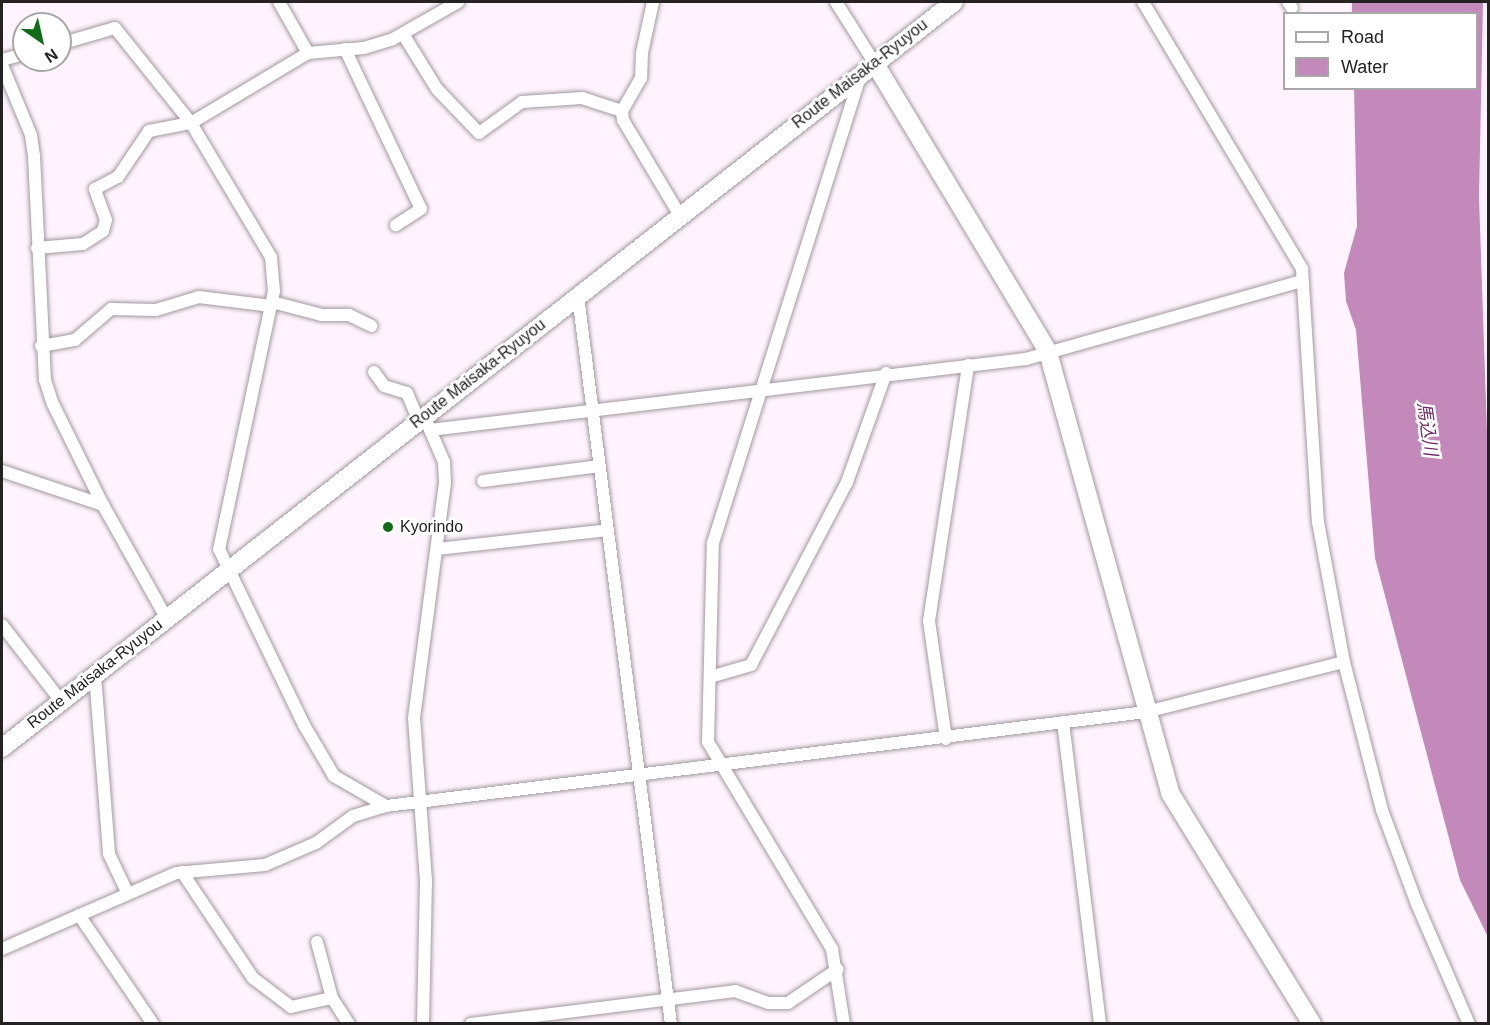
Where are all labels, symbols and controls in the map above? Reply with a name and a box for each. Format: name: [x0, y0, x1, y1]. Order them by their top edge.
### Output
north arrow: [12, 12, 72, 72]
legend: [1283, 12, 1478, 90]
street label: Route Maisaka-Ryuyou: [789, 15, 931, 133]
text: Road: [1341, 27, 1384, 47]
text: N: [42, 45, 61, 66]
text: Water: [1341, 57, 1388, 77]
street label: Route Maisaka-Ryuyou: [407, 315, 549, 433]
water label: 馬込川: [1413, 401, 1441, 457]
place label: Kyorindo: [400, 517, 463, 537]
marker: Kyorindo: [381, 520, 395, 534]
street label: Route Maisaka-Ryuyou: [24, 615, 166, 733]

